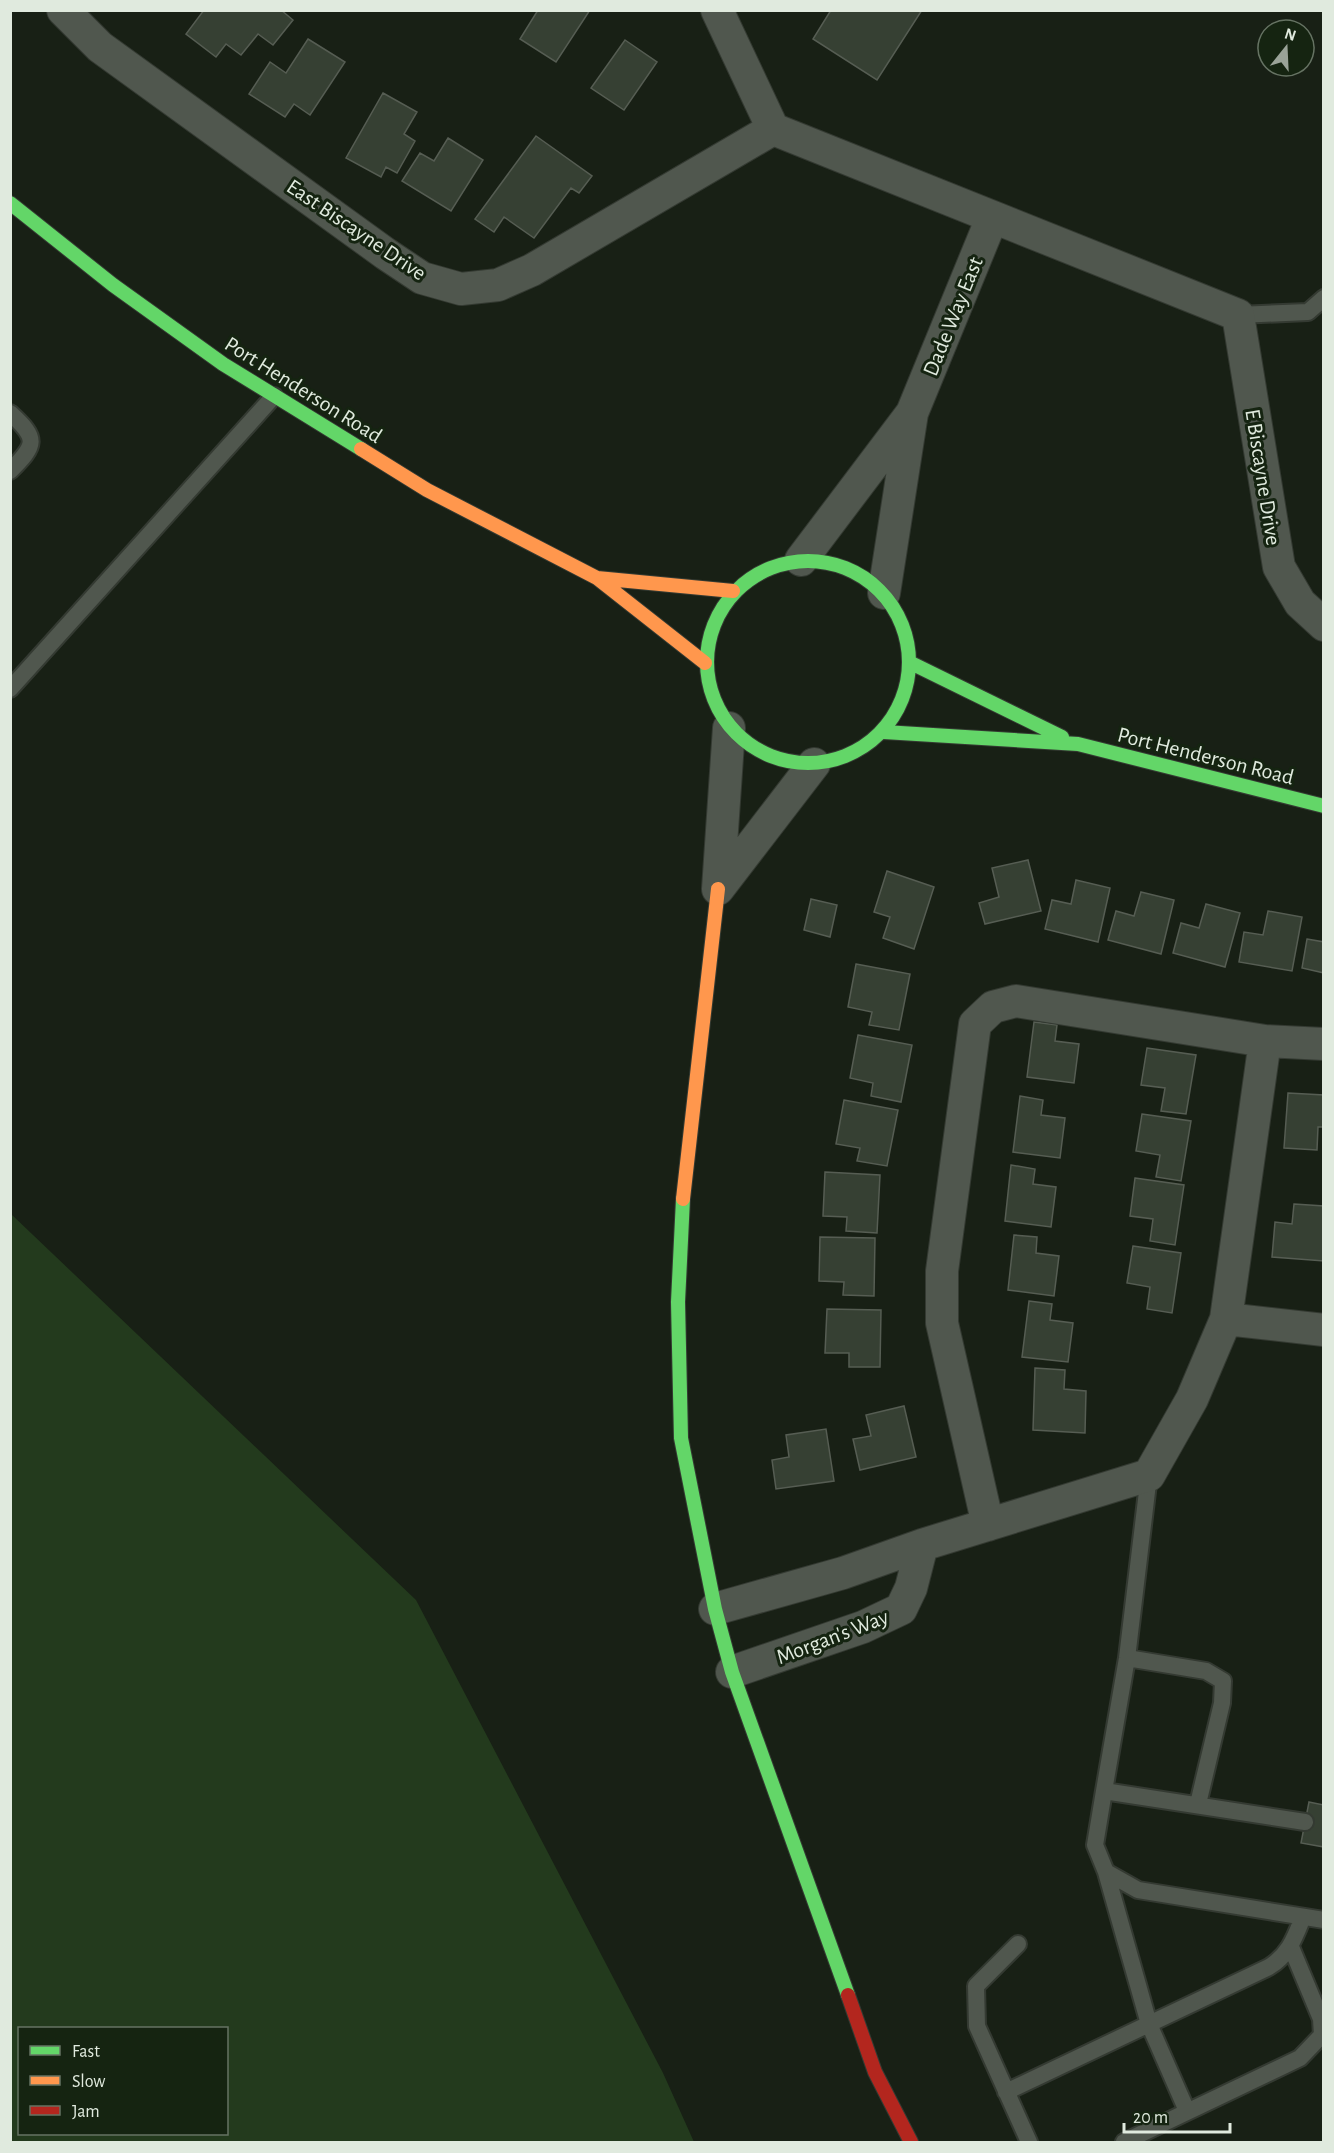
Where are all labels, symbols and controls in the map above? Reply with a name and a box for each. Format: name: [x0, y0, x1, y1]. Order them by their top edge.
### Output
north arrow: [1256, 18, 1316, 78]
text: N: [1283, 25, 1298, 44]
street label: East Biscayne Drive: [283, 175, 430, 284]
street label: Dade Way East: [919, 254, 987, 379]
street label: Port Henderson Road: [221, 333, 386, 447]
street label: E Biscayne Drive: [1241, 407, 1285, 547]
street label: Port Henderson Road: [1115, 723, 1296, 789]
street label: Morgan's Way: [773, 1605, 892, 1668]
legend: [18, 2027, 228, 2135]
text: Fast: [72, 2043, 100, 2061]
text: Slow: [72, 2073, 105, 2091]
scale bar: [1124, 2096, 1230, 2134]
text: Jam: [72, 2103, 100, 2121]
text: 20 m: [1133, 2109, 1168, 2127]

